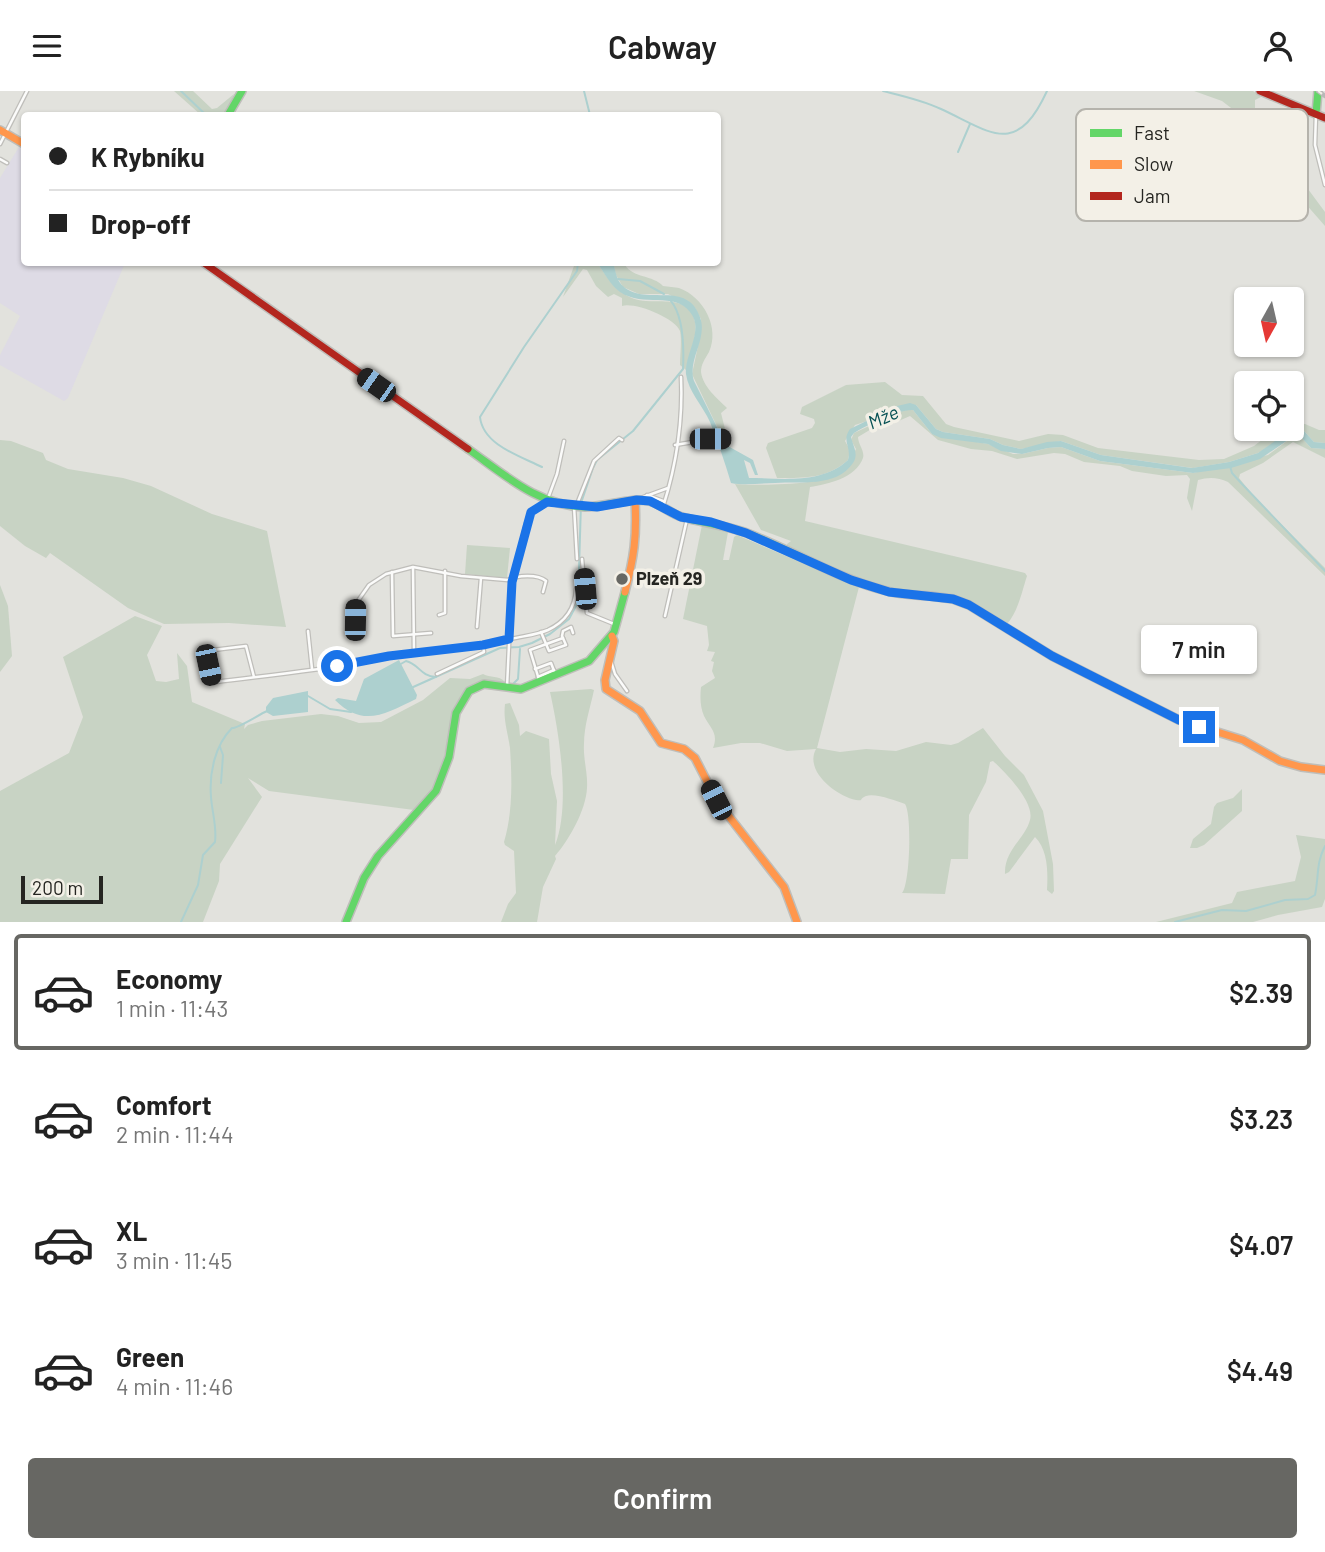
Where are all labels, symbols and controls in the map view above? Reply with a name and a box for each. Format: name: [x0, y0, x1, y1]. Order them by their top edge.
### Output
icon: menu: [28, 27, 66, 65]
text: Cabway: [608, 27, 717, 65]
icon: person: [1259, 27, 1297, 65]
legend: [1076, 109, 1308, 221]
text: Fast: [1134, 121, 1170, 144]
text: K Rybníku: [91, 141, 205, 172]
text: Slow: [1134, 152, 1173, 175]
text: Jam: [1134, 184, 1170, 207]
text: Drop-off: [91, 208, 191, 239]
north arrow: [1234, 287, 1304, 357]
map controls: [1234, 287, 1304, 441]
car: [353, 364, 400, 406]
button: locate: [1234, 371, 1304, 441]
water label: Mže: [864, 400, 902, 433]
car: [690, 429, 732, 450]
car: [573, 567, 598, 611]
place label: Plzeň 29: [636, 567, 702, 589]
marker: Plzeň 29: [614, 571, 630, 587]
car: [345, 599, 366, 641]
callout: 7 min: [1141, 625, 1257, 675]
text: 7 min: [1172, 635, 1226, 663]
car: [194, 642, 223, 688]
route start: [321, 650, 353, 682]
route end: [1183, 711, 1215, 743]
car: [698, 777, 735, 823]
scale bar: [21, 873, 103, 905]
text: 200 m: [32, 876, 83, 899]
icon: car: [32, 961, 95, 1024]
text: Economy: [116, 963, 222, 994]
text: $2.39: [1229, 977, 1293, 1008]
text: 1 min · 11:43: [116, 994, 228, 1022]
icon: car: [32, 1087, 95, 1150]
text: Comfort: [116, 1089, 212, 1120]
text: $3.23: [1230, 1103, 1293, 1134]
text: 2 min · 11:44: [116, 1120, 234, 1148]
icon: car: [32, 1213, 95, 1276]
text: XL: [116, 1215, 147, 1246]
text: $4.07: [1229, 1229, 1293, 1260]
text: 3 min · 11:45: [116, 1246, 232, 1274]
icon: car: [32, 1339, 95, 1402]
text: Green: [116, 1341, 184, 1372]
text: $4.49: [1227, 1355, 1293, 1386]
text: 4 min · 11:46: [116, 1372, 233, 1400]
button: Confirm: [28, 1458, 1297, 1538]

